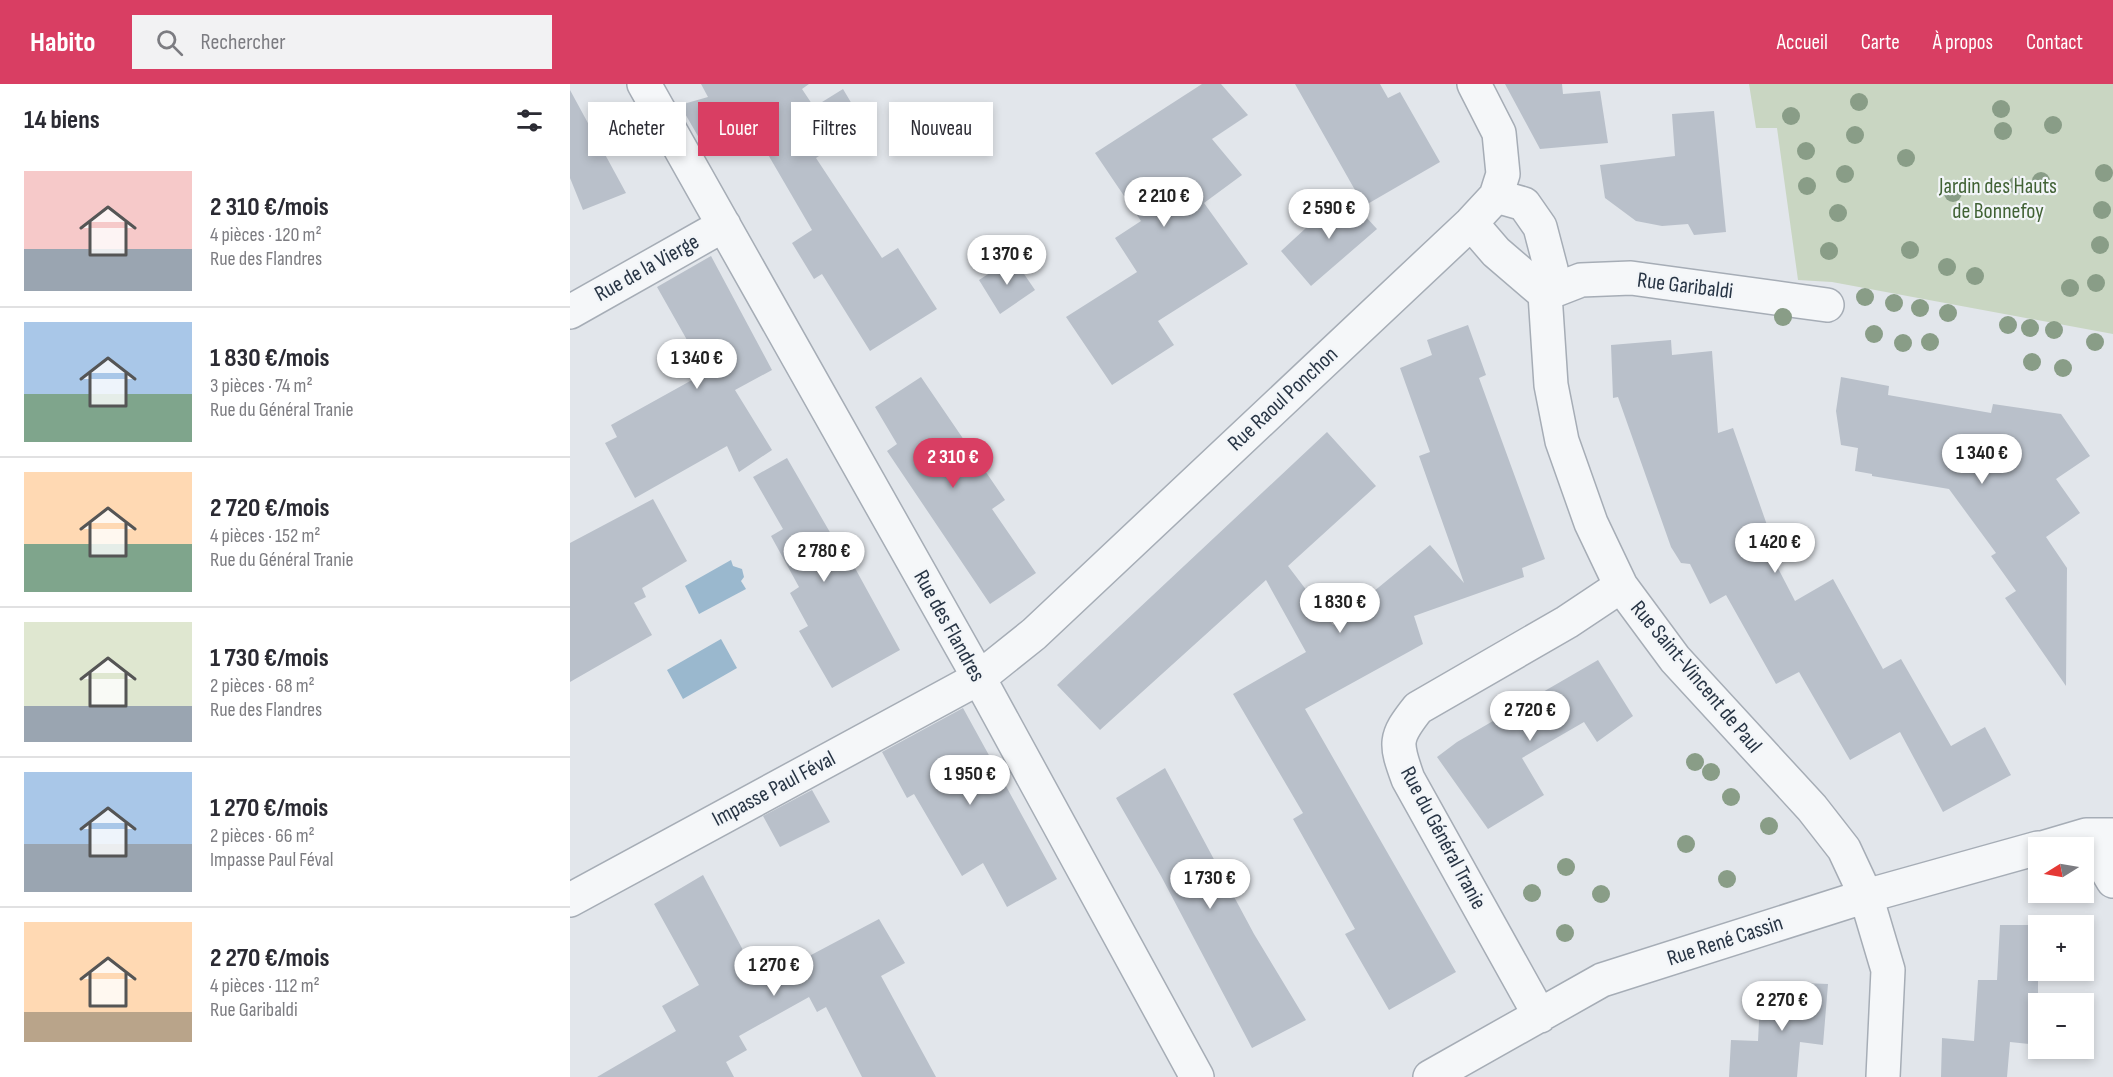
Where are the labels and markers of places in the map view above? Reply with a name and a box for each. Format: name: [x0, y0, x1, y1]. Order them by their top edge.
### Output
pin: 2 210 €: [1109, 177, 1219, 228]
pin: 2 590 €: [1274, 189, 1384, 240]
pin: 1 370 €: [952, 235, 1062, 286]
pin: 1 340 €: [642, 339, 752, 390]
pin: 1 340 €: [1927, 434, 2037, 485]
pin: 2 310 €: [898, 438, 1008, 489]
pin: 1 420 €: [1720, 523, 1830, 574]
pin: 2 780 €: [769, 532, 879, 583]
pin: 1 830 €: [1285, 583, 1395, 634]
pin: 2 720 €: [1475, 691, 1585, 742]
pin: 1 950 €: [915, 755, 1025, 806]
pin: 1 730 €: [1155, 859, 1265, 910]
pin: 1 270 €: [719, 946, 829, 997]
pin: 2 270 €: [1727, 981, 1837, 1032]

